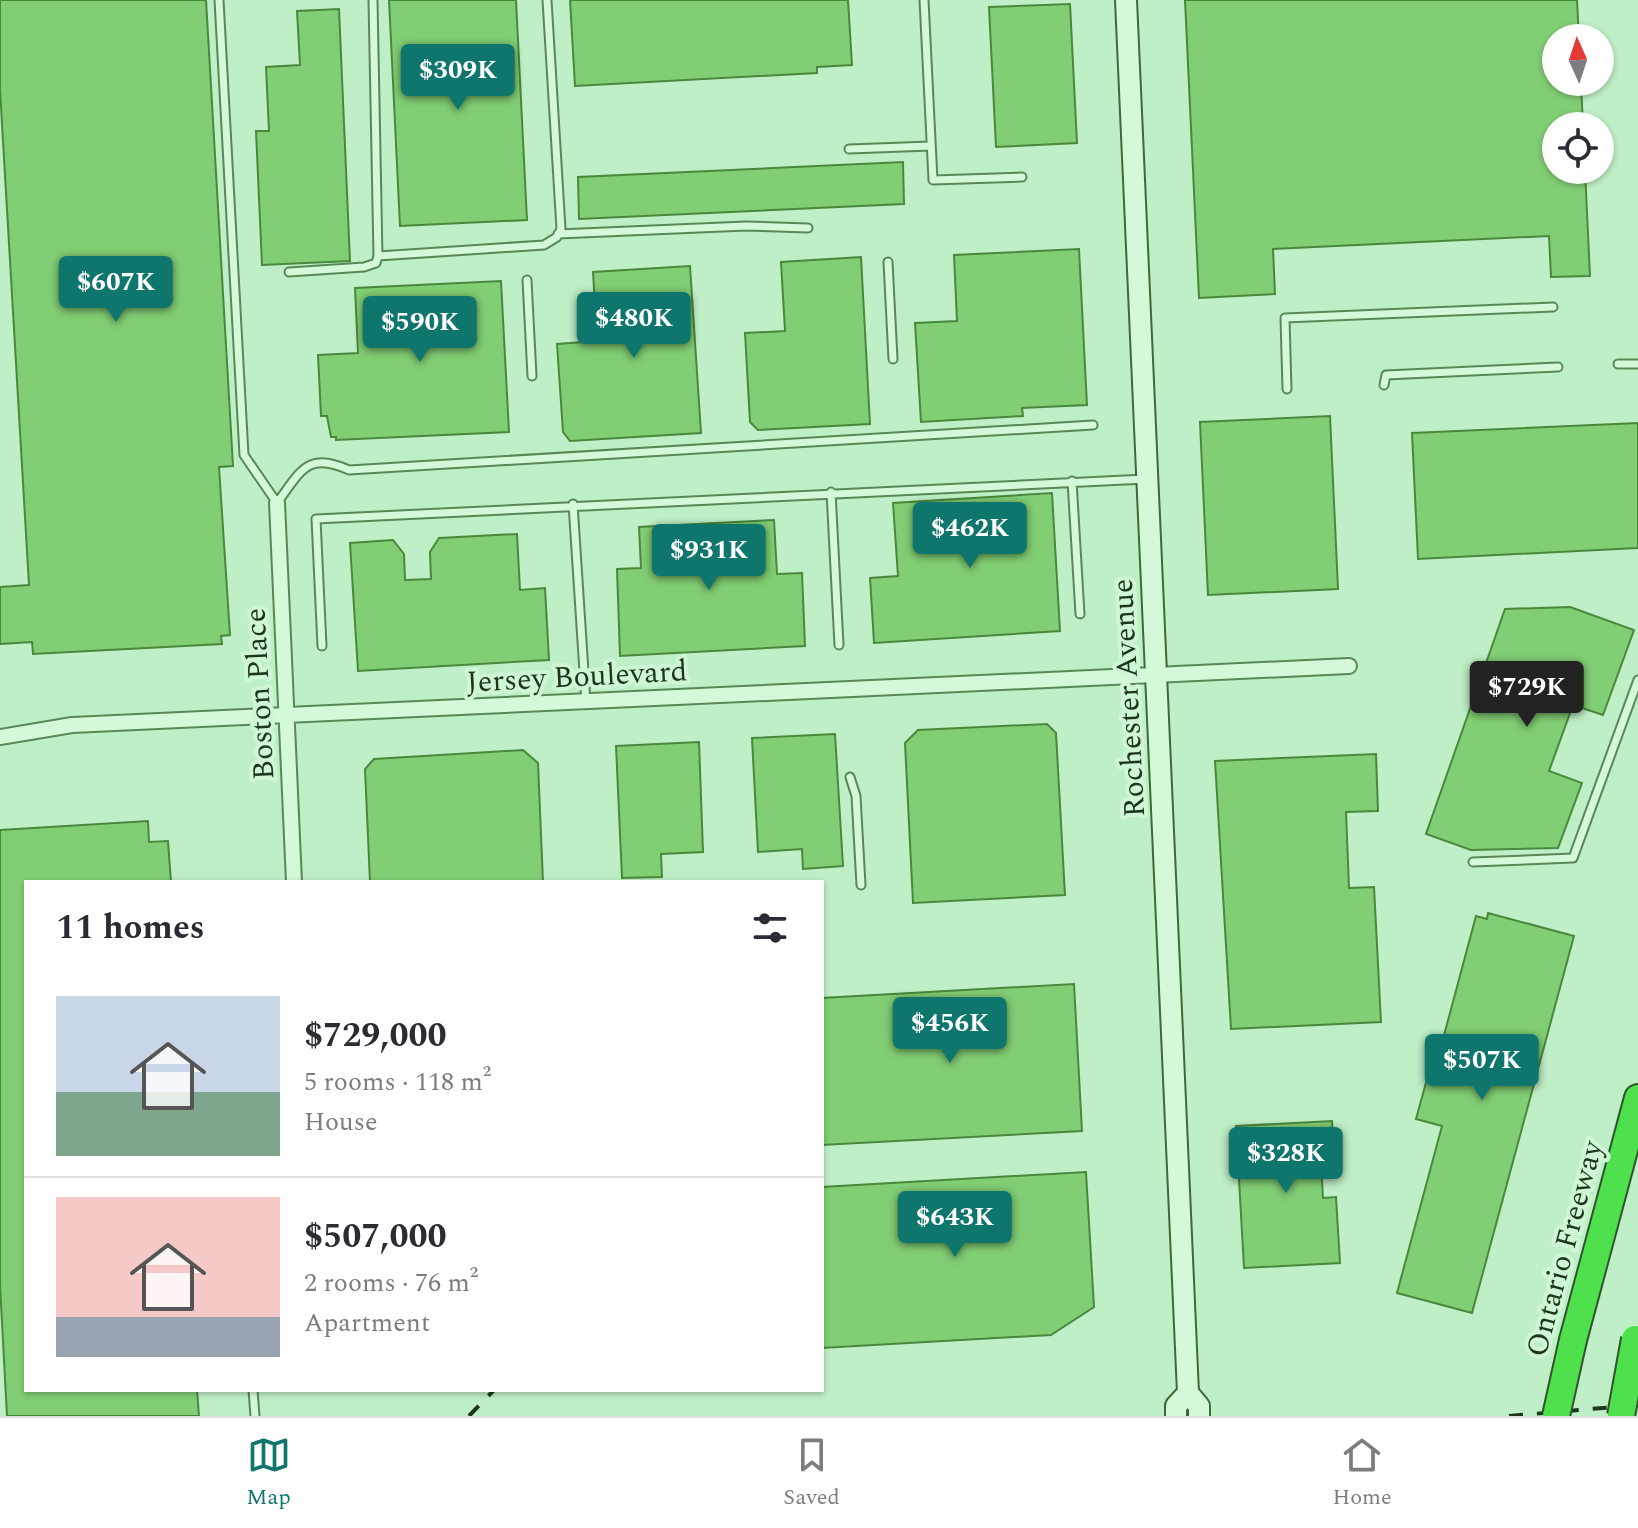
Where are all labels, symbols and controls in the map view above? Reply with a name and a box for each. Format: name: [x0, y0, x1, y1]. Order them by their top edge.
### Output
north arrow: [1542, 24, 1614, 96]
map controls: [1542, 24, 1614, 184]
pin: $309K: [402, 44, 514, 112]
text: $309K: [419, 50, 497, 90]
button: locate: [1542, 112, 1614, 184]
pin: $607K: [60, 256, 172, 324]
text: $607K: [77, 262, 155, 302]
pin: $480K: [578, 292, 690, 360]
pin: $590K: [364, 296, 476, 364]
text: $480K: [595, 298, 673, 338]
text: $590K: [381, 302, 459, 342]
pin: $462K: [914, 502, 1026, 570]
text: $462K: [931, 508, 1009, 548]
pin: $931K: [653, 524, 765, 592]
text: $931K: [670, 530, 748, 570]
street label: Rochester Avenue: [1100, 578, 1158, 818]
street label: Boston Place: [233, 607, 287, 781]
street label: Jersey Boulevard: [465, 648, 689, 706]
pin: $729K: [1471, 661, 1583, 729]
text: $729K: [1488, 667, 1566, 707]
text: 11 homes: [56, 902, 205, 954]
icon: filters: [748, 906, 792, 950]
pin: $456K: [894, 997, 1006, 1065]
text: $456K: [911, 1003, 989, 1043]
text: $729,000: [304, 1010, 447, 1062]
icon: home: [120, 1028, 216, 1124]
pin: $507K: [1426, 1034, 1538, 1102]
text: $507K: [1443, 1040, 1521, 1080]
text: 5 rooms · 118 m²: [304, 1062, 491, 1102]
text: House: [304, 1102, 378, 1142]
pin: $328K: [1230, 1127, 1342, 1195]
text: $328K: [1247, 1133, 1325, 1173]
street label: Ontario Freeway: [1514, 1134, 1616, 1362]
pin: $643K: [899, 1191, 1011, 1259]
text: $643K: [916, 1197, 994, 1237]
text: $507,000: [304, 1211, 447, 1263]
icon: home: [120, 1229, 216, 1325]
text: 2 rooms · 76 m²: [304, 1263, 478, 1303]
text: Apartment: [304, 1303, 430, 1343]
tab: Map: [246, 1433, 291, 1514]
tab: Saved: [783, 1433, 840, 1514]
tab: Home: [1332, 1433, 1392, 1514]

